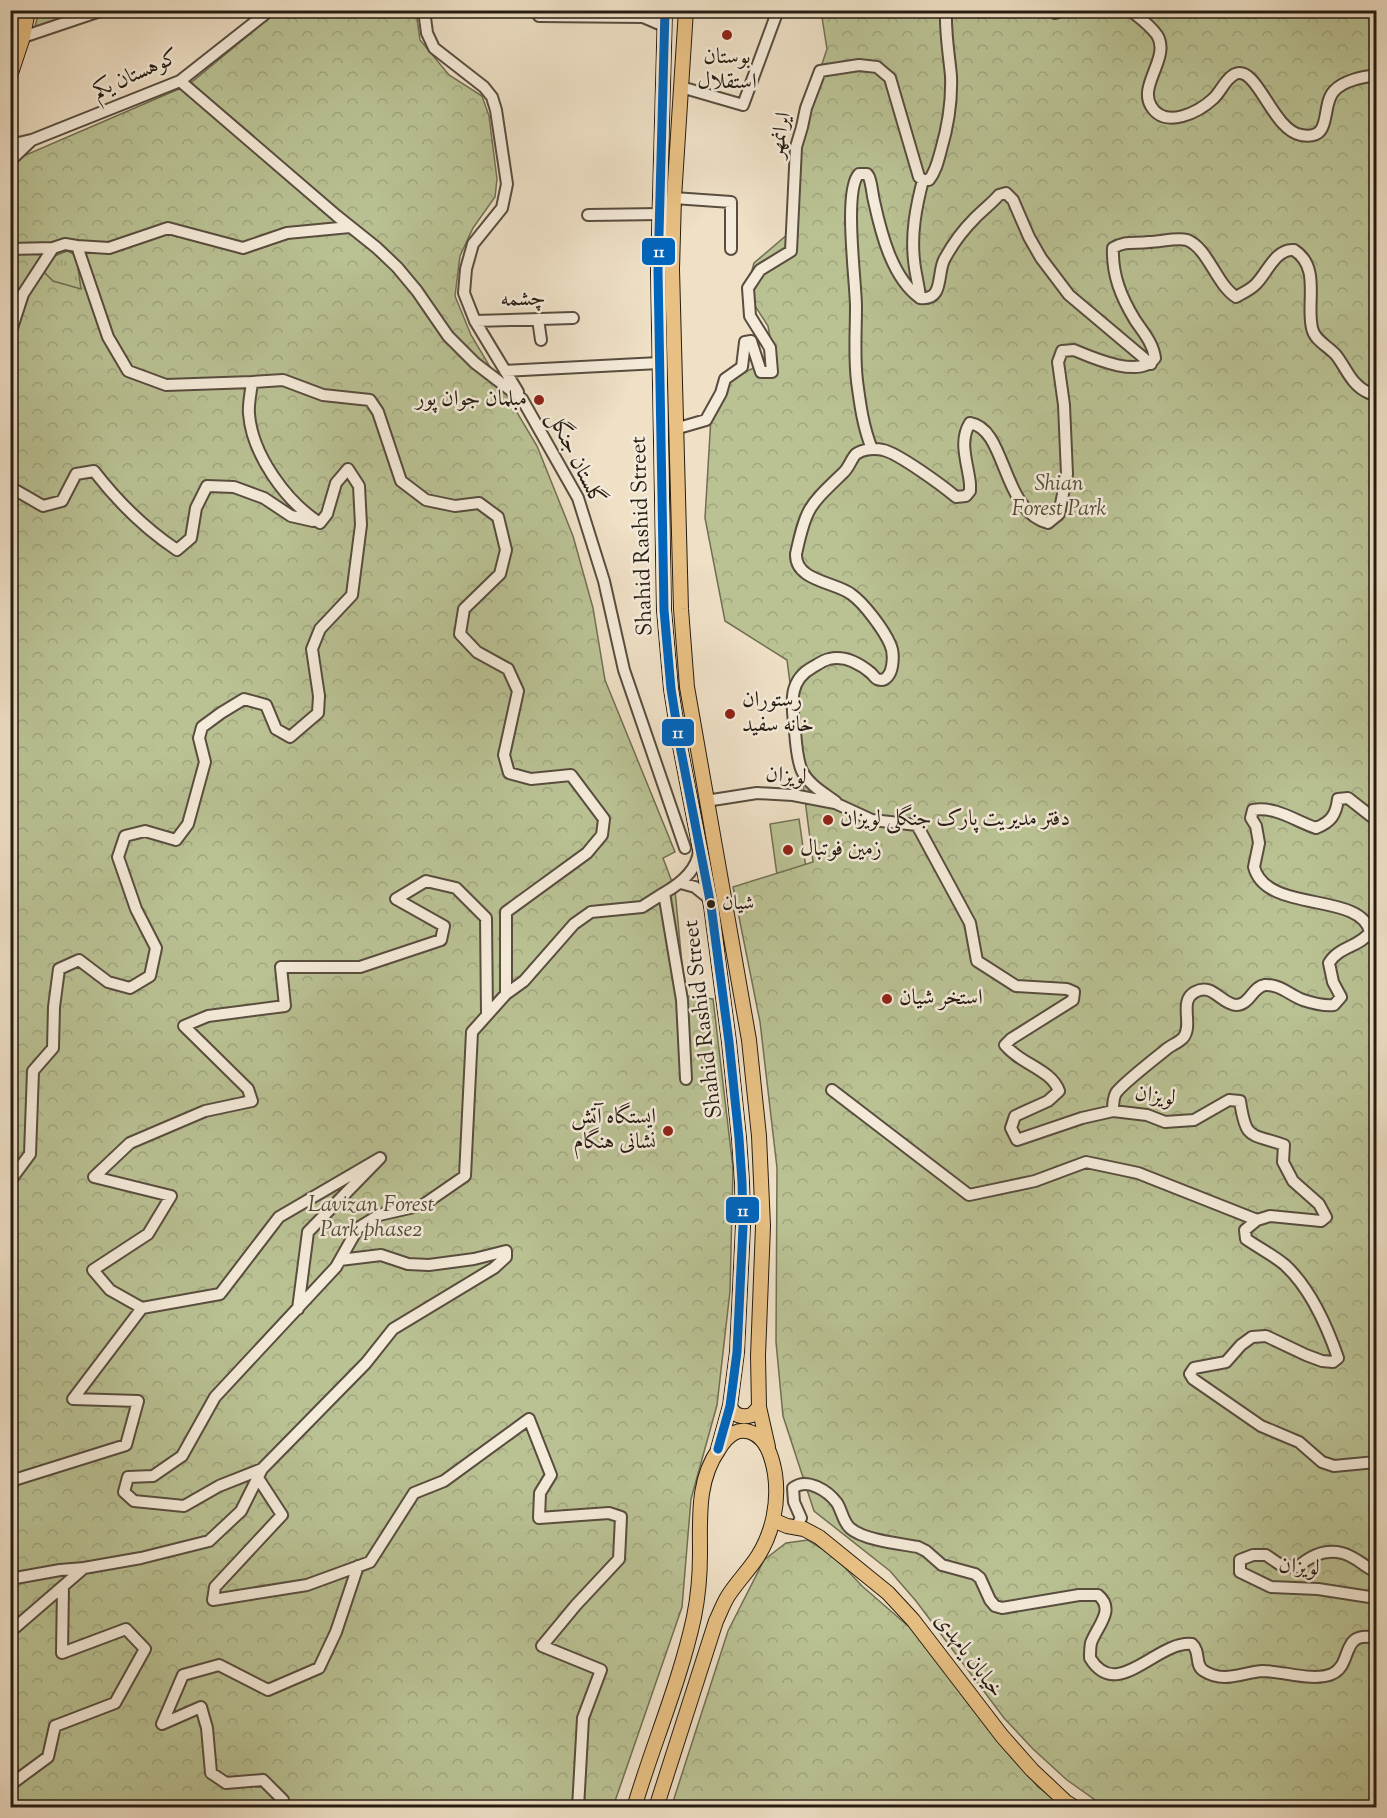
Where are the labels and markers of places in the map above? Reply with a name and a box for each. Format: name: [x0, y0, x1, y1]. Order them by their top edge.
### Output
marker: بوستان استقلال: [720, 28, 734, 42]
place label: بوستان استقلال: [697, 42, 757, 99]
place label: مبلمان جوان پور: [414, 384, 527, 416]
marker: مبلمان جوان پور: [532, 393, 546, 407]
place label: رستوران خانه سفید: [742, 685, 814, 742]
marker: رستوران خانه سفید: [723, 707, 737, 721]
place label: دفتر مدیریت پارک جنگلی لویزان: [840, 804, 1070, 836]
marker: دفتر مدیریت پارک جنگلی لویزان: [821, 813, 835, 827]
place label: زمین فوتبال: [800, 834, 882, 866]
marker: زمین فوتبال: [781, 843, 795, 857]
place label: شیان: [722, 890, 754, 919]
marker: شیان: [705, 898, 717, 910]
place label: استخر شیان: [899, 983, 983, 1015]
marker: استخر شیان: [880, 992, 894, 1006]
place label: ایستگاه آتش نشانی هنگام: [571, 1102, 656, 1160]
marker: ایستگاه آتش نشانی هنگام: [661, 1124, 675, 1138]

